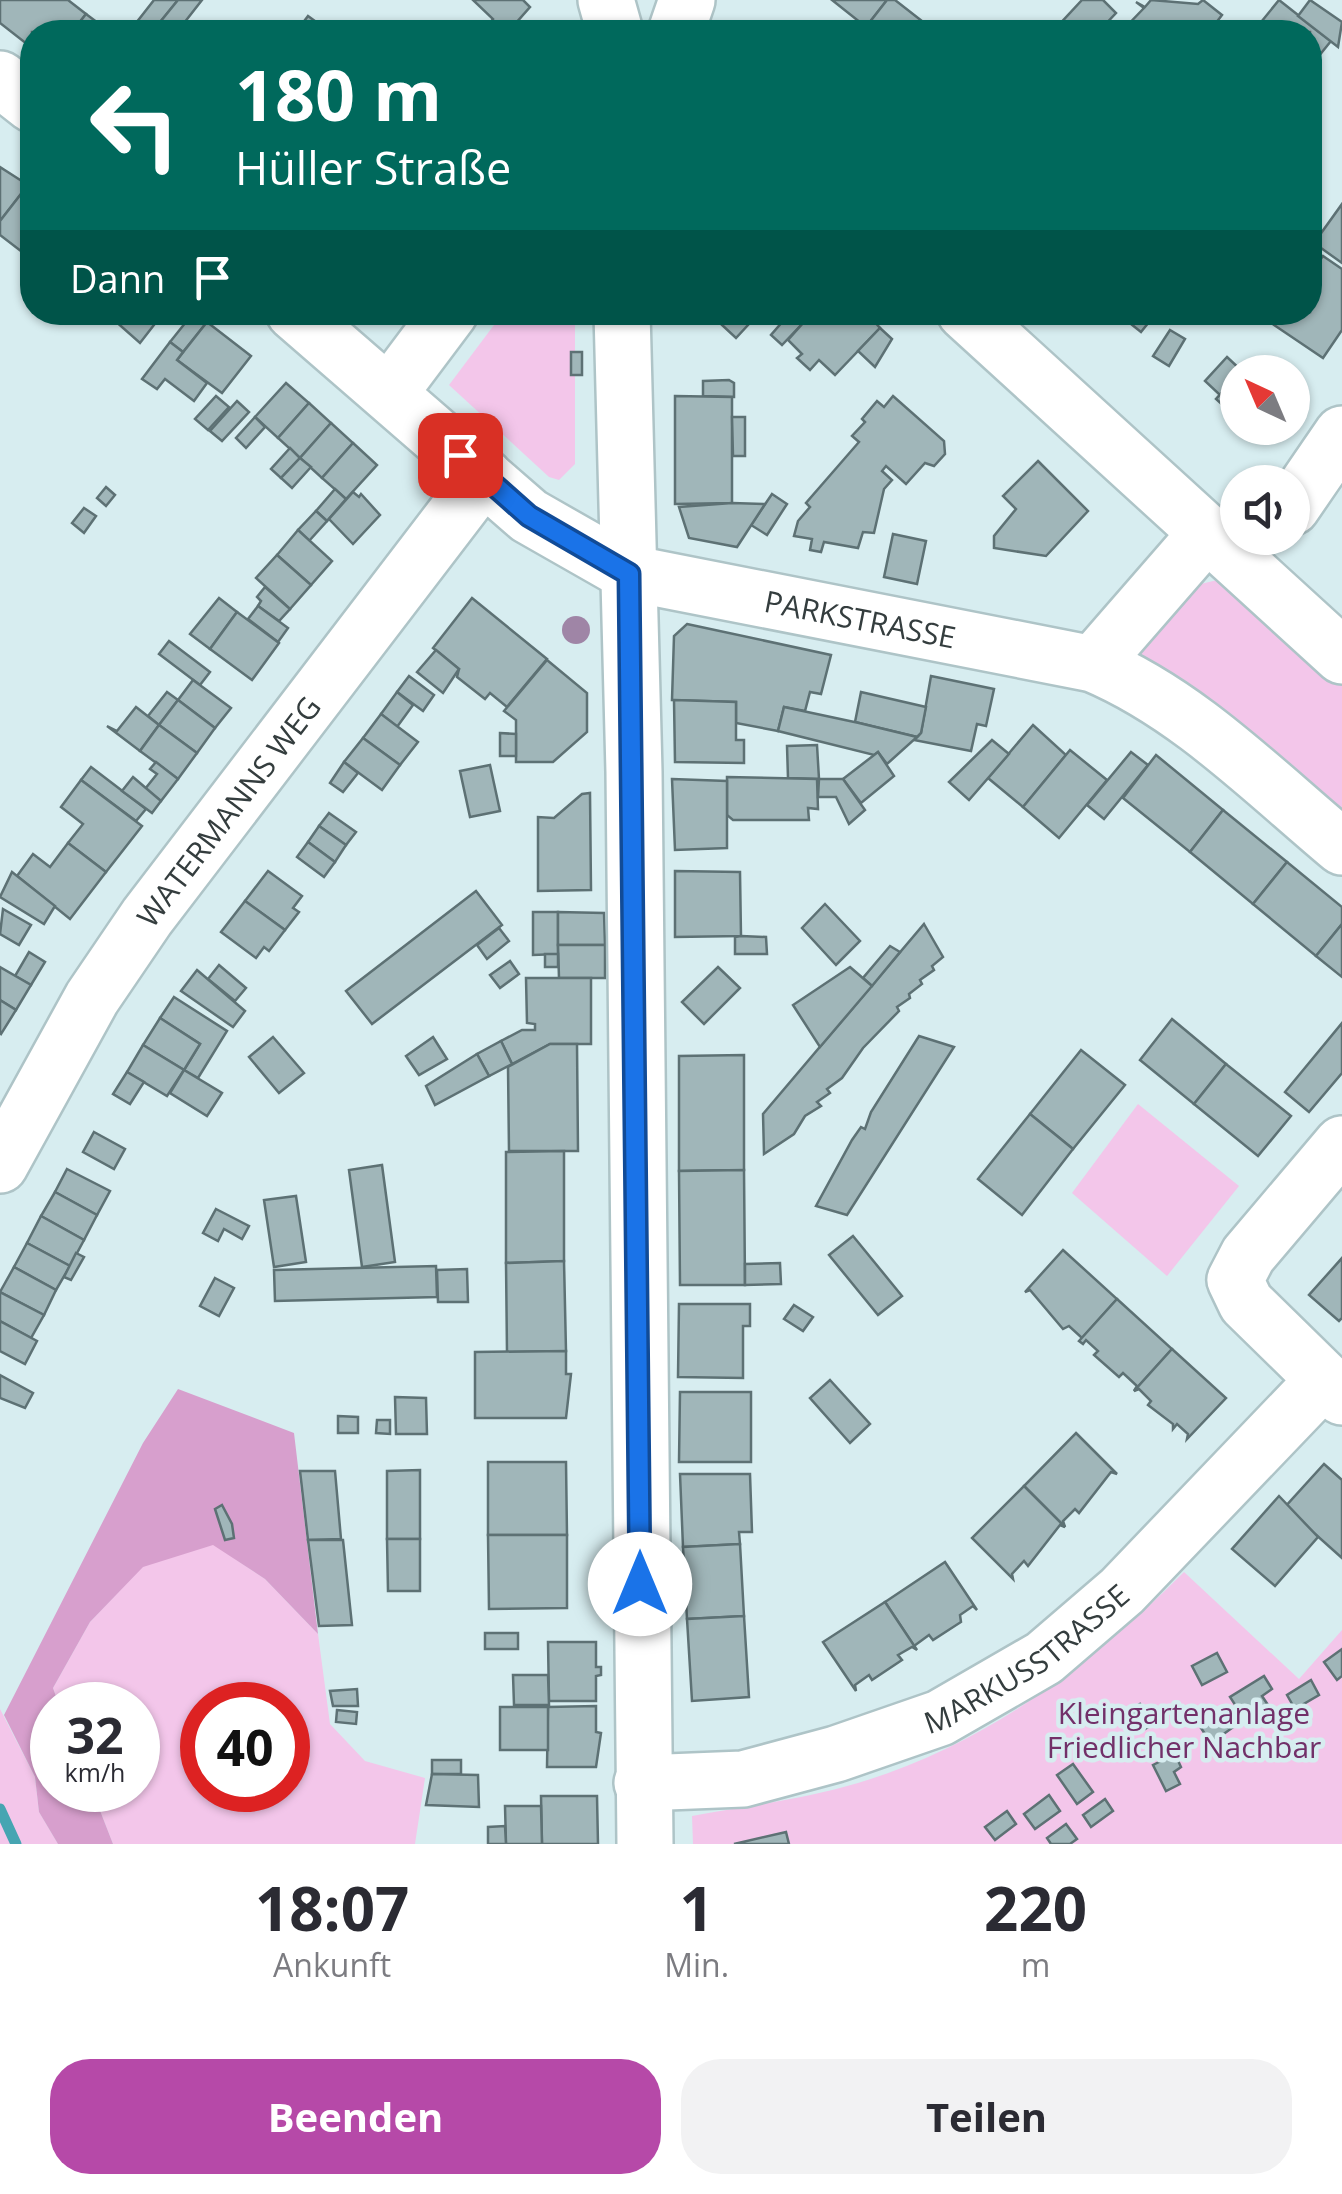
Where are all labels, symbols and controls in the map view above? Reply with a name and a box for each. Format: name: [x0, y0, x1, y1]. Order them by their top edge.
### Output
text: 180 m: [235, 46, 442, 142]
icon: left: [70, 60, 200, 190]
text: Hüller Straße: [235, 137, 511, 198]
icon: arrive: [185, 250, 240, 305]
text: Dann: [70, 252, 165, 304]
north arrow: [1220, 355, 1310, 445]
map controls: [1220, 355, 1310, 555]
pin: [418, 413, 503, 498]
icon: arrive: [433, 428, 488, 483]
button: sound: [1220, 465, 1310, 555]
street label: PARKSTRASSE: [761, 580, 959, 657]
street label: WATERMANNS WEG: [127, 687, 329, 935]
position arrow: [588, 1532, 692, 1636]
street label: MARKUSSTRASSE: [918, 1574, 1137, 1743]
speed limit sign: 40: [180, 1682, 310, 1812]
park label: Kleingartenanlage Friedlicher Nachbar: [1047, 1692, 1321, 1767]
text: 32: [66, 1701, 124, 1769]
text: km/h: [65, 1755, 125, 1789]
text: 18:07: [255, 1867, 409, 1949]
text: 1: [680, 1867, 714, 1949]
text: 220: [984, 1867, 1087, 1949]
text: Ankunft: [273, 1943, 391, 1986]
text: Min.: [664, 1943, 729, 1986]
text: m: [1021, 1943, 1050, 1986]
button: Beenden: [50, 2059, 661, 2174]
button: Teilen: [681, 2059, 1292, 2174]

